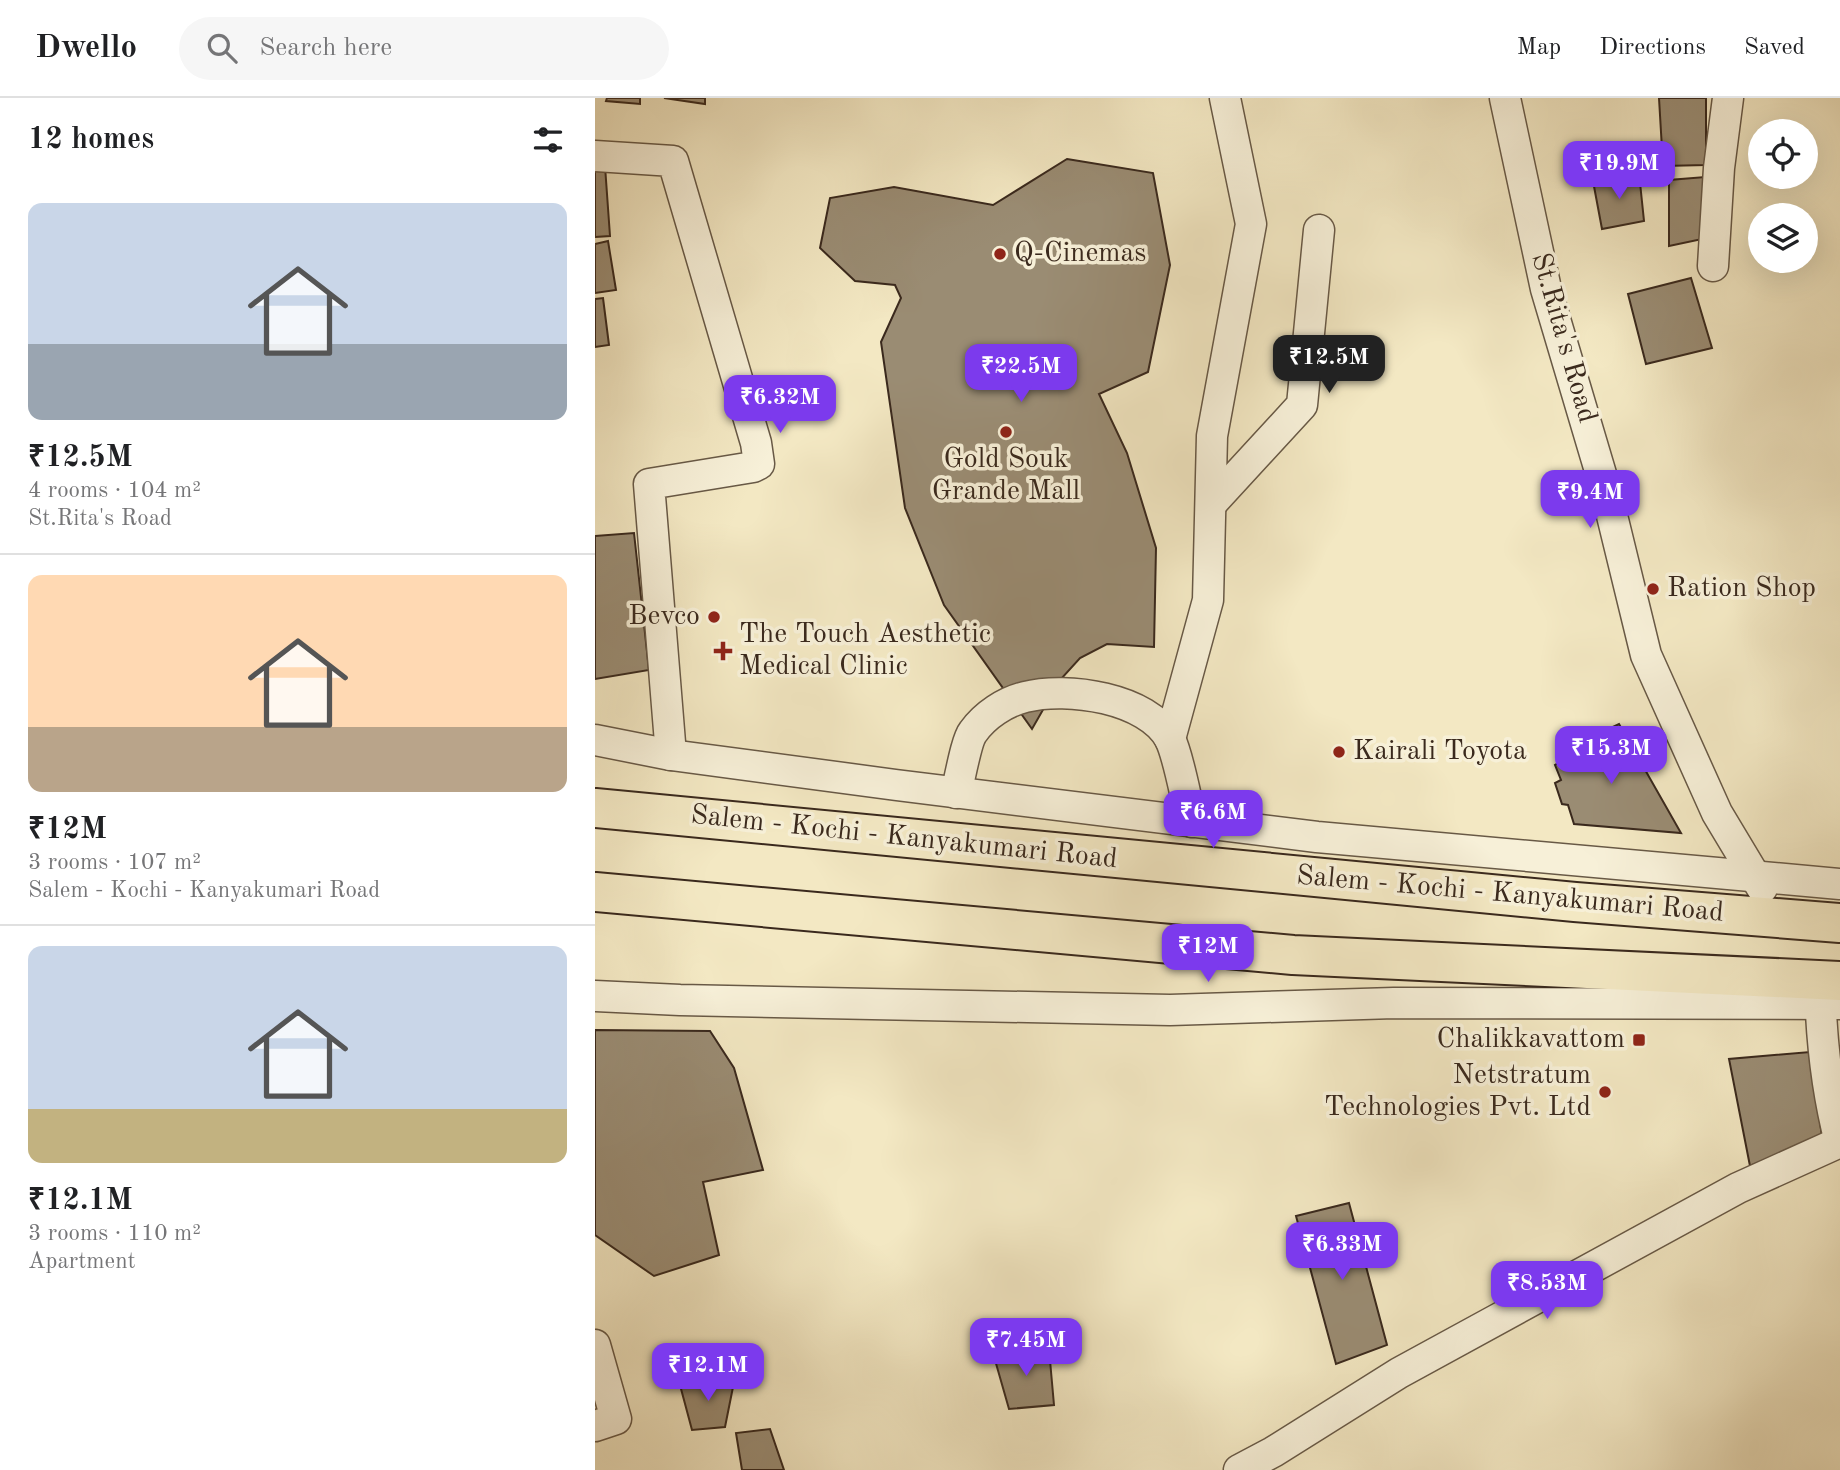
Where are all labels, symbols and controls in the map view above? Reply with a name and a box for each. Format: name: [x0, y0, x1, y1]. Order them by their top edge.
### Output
search box: [179, 17, 669, 80]
icon: search: [203, 29, 241, 67]
text: Dwello: [35, 32, 137, 65]
text: Search here: [259, 35, 392, 61]
text: Map: [1517, 36, 1561, 60]
text: Directions: [1599, 36, 1706, 60]
text: Saved: [1744, 36, 1805, 60]
map controls: [1748, 119, 1818, 273]
button: locate: [1748, 119, 1818, 189]
icon: filters: [529, 121, 567, 159]
text: 12 homes: [28, 125, 154, 155]
pin: ₹19.9M: [1562, 141, 1676, 201]
text: ₹19.9M: [1579, 152, 1659, 175]
button: layers: [1748, 203, 1818, 273]
place label: Q-Cinemas: [1014, 240, 1147, 268]
marker: Q-Cinemas: [992, 246, 1008, 262]
icon: home: [235, 248, 361, 374]
street label: St.Rita's Road: [1525, 250, 1601, 426]
pin: ₹12.5M: [1272, 336, 1386, 395]
pin: ₹22.5M: [964, 344, 1078, 404]
text: ₹12.5M: [1289, 346, 1369, 369]
text: ₹22.5M: [981, 355, 1061, 378]
pin: ₹6.32M: [723, 376, 837, 435]
text: ₹6.32M: [740, 386, 820, 409]
marker: Gold Souk Grande Mall: [998, 424, 1014, 440]
text: ₹12.5M: [28, 443, 132, 473]
place label: Gold Souk Grande Mall: [932, 446, 1080, 506]
pin: ₹9.4M: [1541, 470, 1639, 530]
text: 4 rooms · 104 m²: [28, 479, 201, 502]
text: ₹9.4M: [1557, 481, 1623, 504]
text: St.Rita's Road: [28, 507, 172, 530]
place label: Ration Shop: [1667, 575, 1816, 603]
marker: Ration Shop: [1645, 581, 1661, 597]
place label: Bevco: [628, 603, 700, 631]
marker: Bevco: [706, 609, 722, 625]
icon: home: [235, 620, 361, 746]
place label: The Touch Aesthetic Medical Clinic: [739, 621, 991, 681]
marker: The Touch Aesthetic Medical Clinic: [713, 641, 733, 661]
pin: ₹15.3M: [1554, 726, 1668, 786]
text: ₹15.3M: [1571, 737, 1651, 760]
place label: Kairali Toyota: [1353, 738, 1527, 766]
marker: Kairali Toyota: [1331, 744, 1347, 760]
pin: ₹6.6M: [1164, 790, 1262, 850]
text: ₹6.6M: [1180, 801, 1246, 824]
street label: Salem - Kochi - Kanyakumari Road: [689, 802, 1119, 874]
text: ₹12M: [28, 815, 107, 845]
text: 3 rooms · 107 m²: [28, 851, 201, 874]
street label: Salem - Kochi - Kanyakumari Road: [1295, 862, 1725, 928]
text: Salem - Kochi - Kanyakumari Road: [28, 879, 380, 902]
pin: ₹12M: [1167, 924, 1249, 984]
text: ₹12M: [1178, 935, 1238, 958]
icon: home: [235, 991, 361, 1117]
place label: Chalikkavattom: [1437, 1026, 1625, 1054]
marker: Chalikkavattom: [1631, 1032, 1647, 1048]
place label: Netstratum Technologies Pvt. Ltd: [1324, 1062, 1591, 1122]
marker: Netstratum Technologies Pvt. Ltd: [1597, 1084, 1613, 1100]
text: ₹12.1M: [28, 1186, 132, 1216]
text: 3 rooms · 110 m²: [28, 1222, 201, 1245]
pin: ₹6.33M: [1285, 1222, 1399, 1282]
text: ₹6.33M: [1302, 1233, 1382, 1256]
text: Apartment: [28, 1250, 136, 1273]
pin: ₹8.53M: [1490, 1262, 1604, 1321]
text: ₹8.53M: [1507, 1272, 1587, 1295]
pin: ₹7.45M: [969, 1318, 1083, 1378]
text: ₹7.45M: [986, 1329, 1066, 1352]
pin: ₹12.1M: [651, 1344, 765, 1403]
text: ₹12.1M: [668, 1354, 748, 1377]

